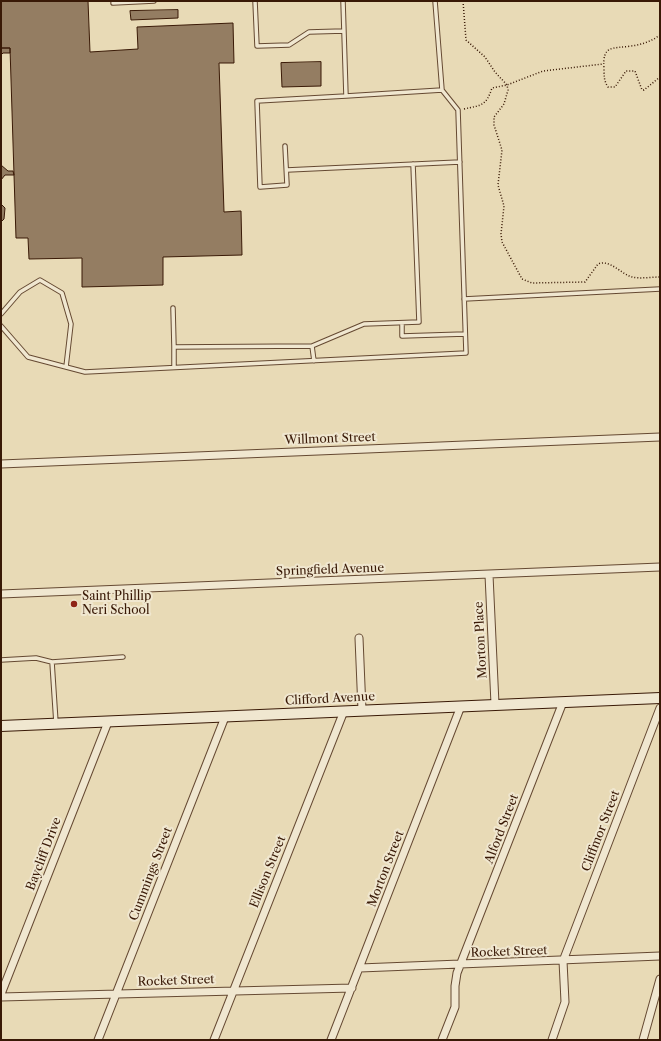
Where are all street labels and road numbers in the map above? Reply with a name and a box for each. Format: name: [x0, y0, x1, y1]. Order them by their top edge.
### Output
street label: Willmont Street: [284, 430, 376, 448]
street label: Springfield Avenue: [276, 561, 384, 579]
street label: Morton Place: [472, 601, 490, 679]
street label: Clifford Avenue: [285, 689, 375, 709]
street label: Cliffmor Street: [579, 789, 623, 873]
street label: Alford Street: [482, 792, 522, 866]
street label: Baycliff Drive: [23, 816, 65, 892]
street label: Cummings Street: [127, 825, 175, 923]
street label: Morton Street: [365, 829, 407, 909]
street label: Ellison Street: [247, 834, 289, 910]
street label: Rocket Street: [470, 943, 548, 961]
street label: Rocket Street: [137, 972, 215, 990]

